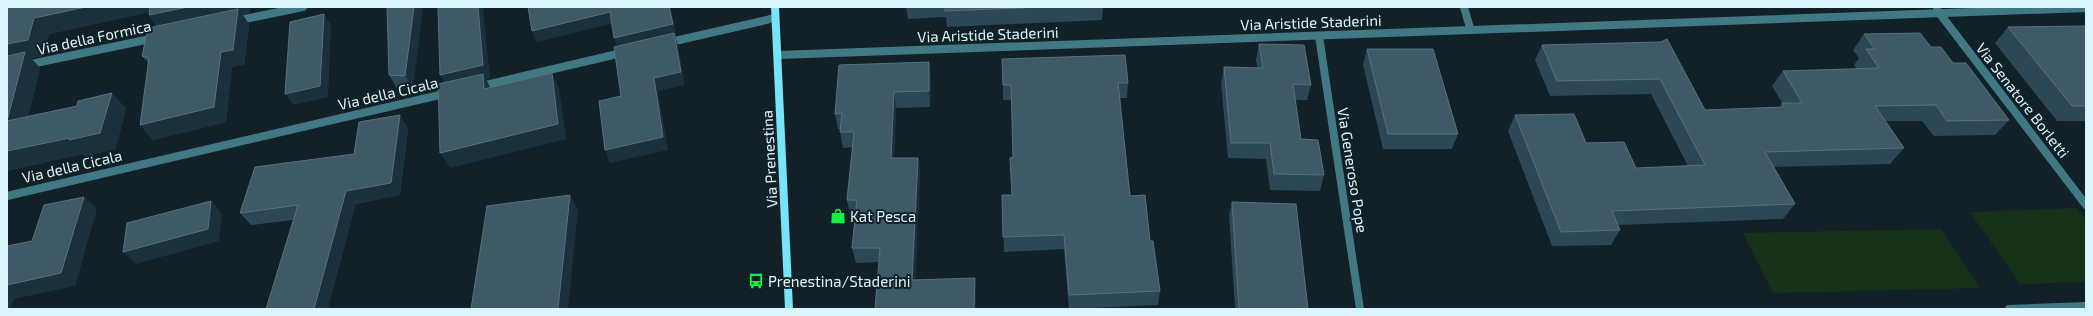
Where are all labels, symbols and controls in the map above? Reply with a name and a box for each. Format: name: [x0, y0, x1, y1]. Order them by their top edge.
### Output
street label: Via Aristide Staderini: [1240, 11, 1382, 33]
street label: Via della Formica: [35, 16, 153, 58]
street label: Via Aristide Staderini: [917, 23, 1059, 45]
street label: Via Senatore Borletti: [1973, 39, 2073, 161]
street label: Via della Cicala: [336, 73, 440, 113]
street label: Via Generoso Pope: [1334, 106, 1372, 234]
street label: Via Prenestina: [757, 110, 781, 208]
street label: Via della Cicala: [20, 146, 124, 186]
shop icon: Kat Pesca: [829, 207, 847, 225]
place label: Kat Pesca: [850, 207, 916, 225]
bus stop icon: Prenestina/Staderini: [747, 272, 765, 290]
place label: Prenestina/Staderini: [768, 272, 910, 290]

